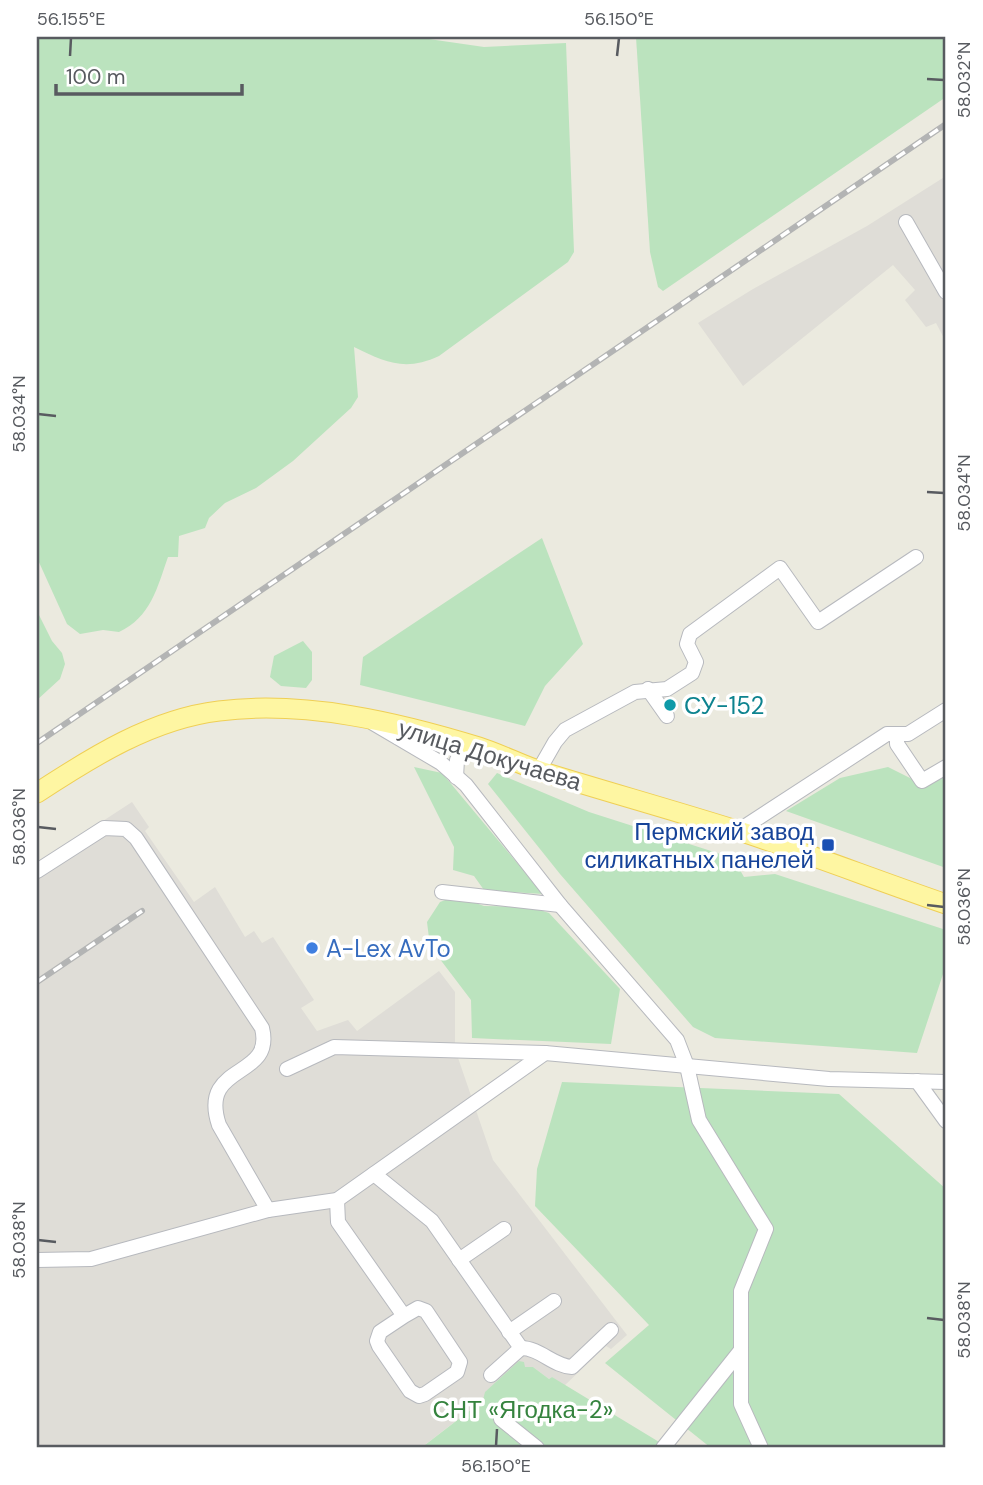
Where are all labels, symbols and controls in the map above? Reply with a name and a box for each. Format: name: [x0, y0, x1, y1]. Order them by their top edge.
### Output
text: 56.155°E: [37, 7, 105, 31]
text: 56.150°E: [584, 7, 654, 31]
text: 58.032°N: [952, 42, 976, 118]
scale bar: [56, 52, 242, 96]
text: 100 m: [66, 63, 126, 91]
text: 58.034°N: [7, 375, 31, 453]
text: 58.034°N: [952, 454, 976, 532]
place label: СУ-152: [684, 690, 764, 721]
marker: СУ-152: [662, 697, 678, 713]
street label: улица Докучаева: [395, 712, 586, 798]
text: 58.036°N: [7, 788, 31, 866]
place label: Пермский завод силикатных панелей: [585, 816, 814, 875]
marker: Пермский завод силикатных панелей: [820, 837, 836, 853]
text: 58.036°N: [952, 868, 976, 946]
place label: A-Lex AvTo: [326, 933, 451, 964]
marker: A-Lex AvTo: [304, 940, 320, 956]
text: 58.038°N: [7, 1201, 31, 1279]
text: 58.038°N: [952, 1281, 976, 1359]
park label: СНТ «Ягодка-2»: [433, 1394, 613, 1425]
text: 56.150°E: [461, 1454, 531, 1478]

